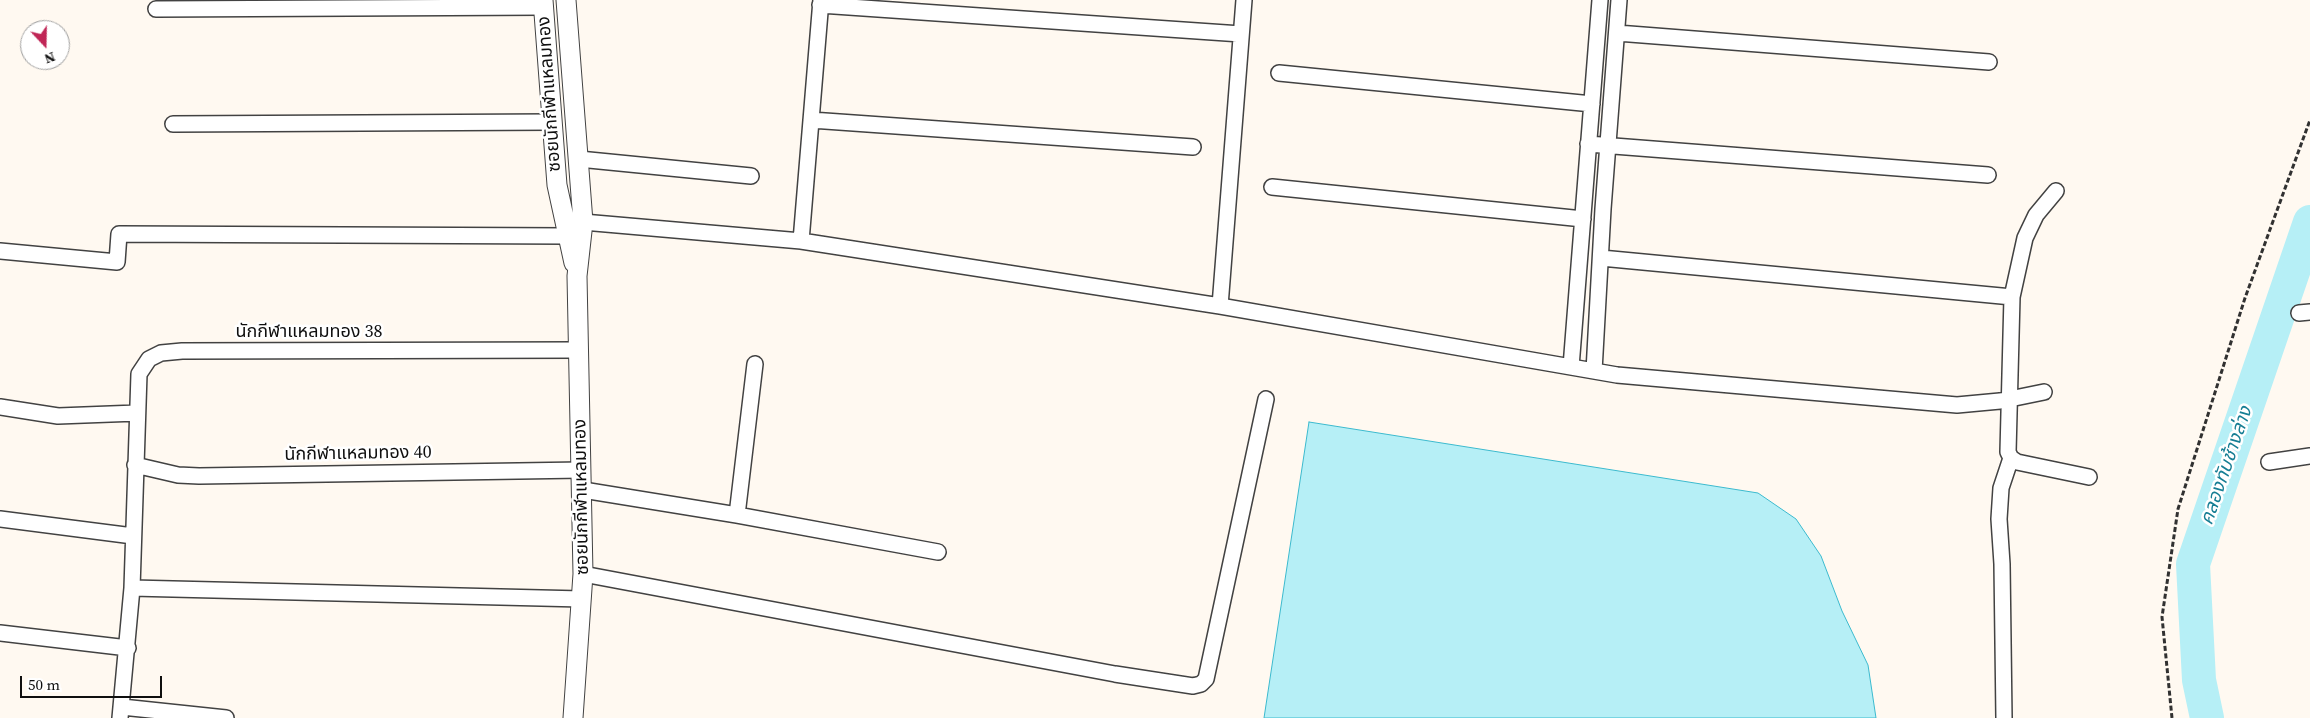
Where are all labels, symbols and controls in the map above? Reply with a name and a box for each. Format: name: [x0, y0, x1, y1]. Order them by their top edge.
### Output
street label: ซอยนักกีฬาแหลมทอง: [534, 15, 566, 173]
north arrow: [20, 20, 70, 70]
text: N: [42, 47, 58, 69]
street label: นักกีฬาแหลมทอง 38: [235, 321, 383, 343]
water label: คลองทับช้างล่าง: [2196, 404, 2258, 528]
street label: ซอยนักกีฬาแหลมทอง: [570, 419, 594, 575]
street label: นักกีฬาแหลมทอง 40: [284, 442, 432, 466]
scale bar: [22, 666, 165, 698]
text: 50 m: [28, 674, 60, 695]

